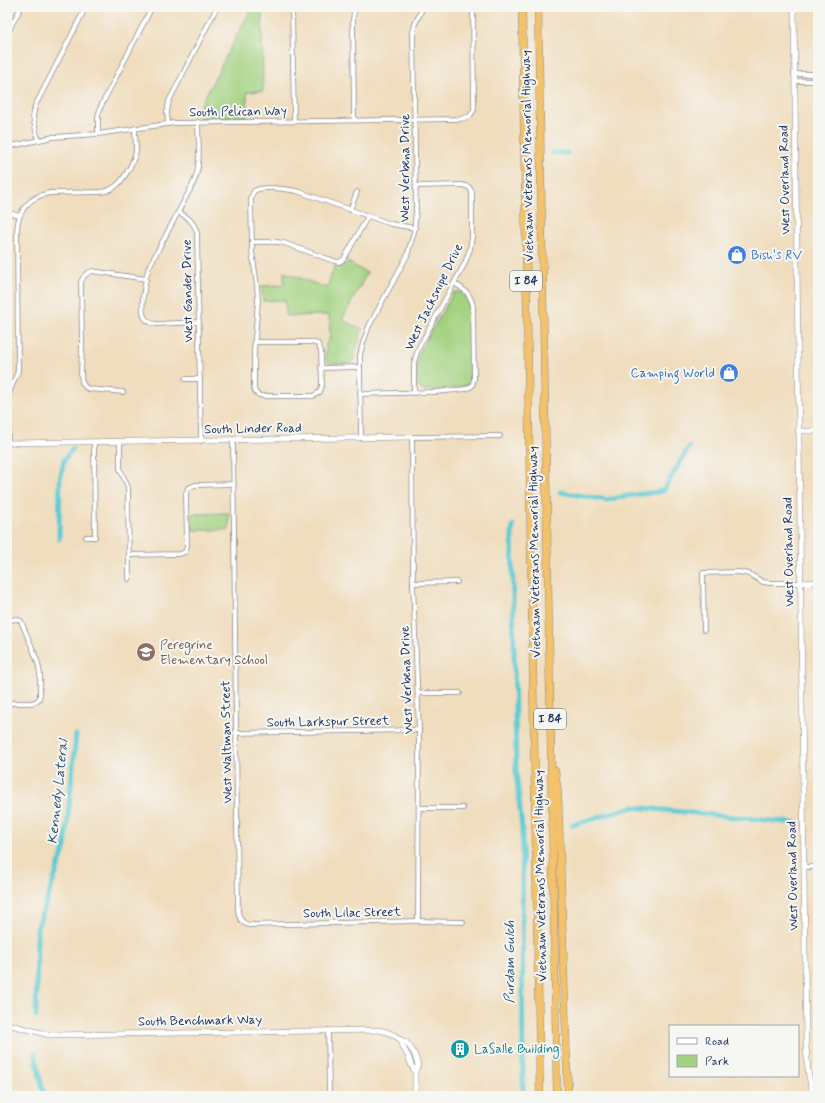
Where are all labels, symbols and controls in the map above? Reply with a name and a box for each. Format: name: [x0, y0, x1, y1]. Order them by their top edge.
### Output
street label: Vietnam Veterans Memorial Highway: [518, 50, 539, 262]
street label: South Pelican Way: [189, 103, 287, 121]
street label: West Verbena Drive: [397, 114, 414, 222]
street label: West Overland Road: [776, 125, 794, 235]
street label: West Gander Drive: [179, 239, 197, 343]
street label: West Jacksnipe Drive: [401, 241, 467, 353]
shop icon: Bish's RV: [726, 244, 748, 266]
place label: Bish's RV: [751, 247, 802, 264]
road number: I 84: [510, 271, 542, 291]
shop icon: Camping World: [718, 362, 740, 384]
place label: Camping World: [630, 365, 715, 384]
street label: South Linder Road: [204, 420, 302, 438]
street label: Vietnam Veterans Memorial Highway: [525, 446, 546, 658]
street label: West Overland Road: [780, 497, 798, 607]
street label: West Verbena Drive: [397, 626, 417, 734]
place label: Peregrine Elementary School: [160, 637, 268, 669]
school or university icon: Peregrine Elementary School: [135, 641, 157, 663]
street label: West Waltman Street: [217, 680, 237, 804]
road number: I 84: [534, 709, 566, 729]
street label: South Larkspur Street: [266, 712, 390, 732]
water label: Kennedy Lateral: [44, 737, 73, 845]
street label: Vietnam Veterans Memorial Highway: [531, 770, 552, 982]
street label: West Overland Road: [784, 821, 802, 931]
street label: South Lilac Street: [303, 904, 402, 922]
water label: Purdam Gulch: [501, 920, 519, 1004]
street label: South Benchmark Way: [138, 1011, 262, 1031]
legend: [669, 1025, 799, 1077]
text: Road: [705, 1034, 729, 1050]
building icon: LaSalle Building: [449, 1038, 471, 1060]
place label: LaSalle Building: [474, 1041, 560, 1059]
text: Park: [705, 1054, 729, 1070]

